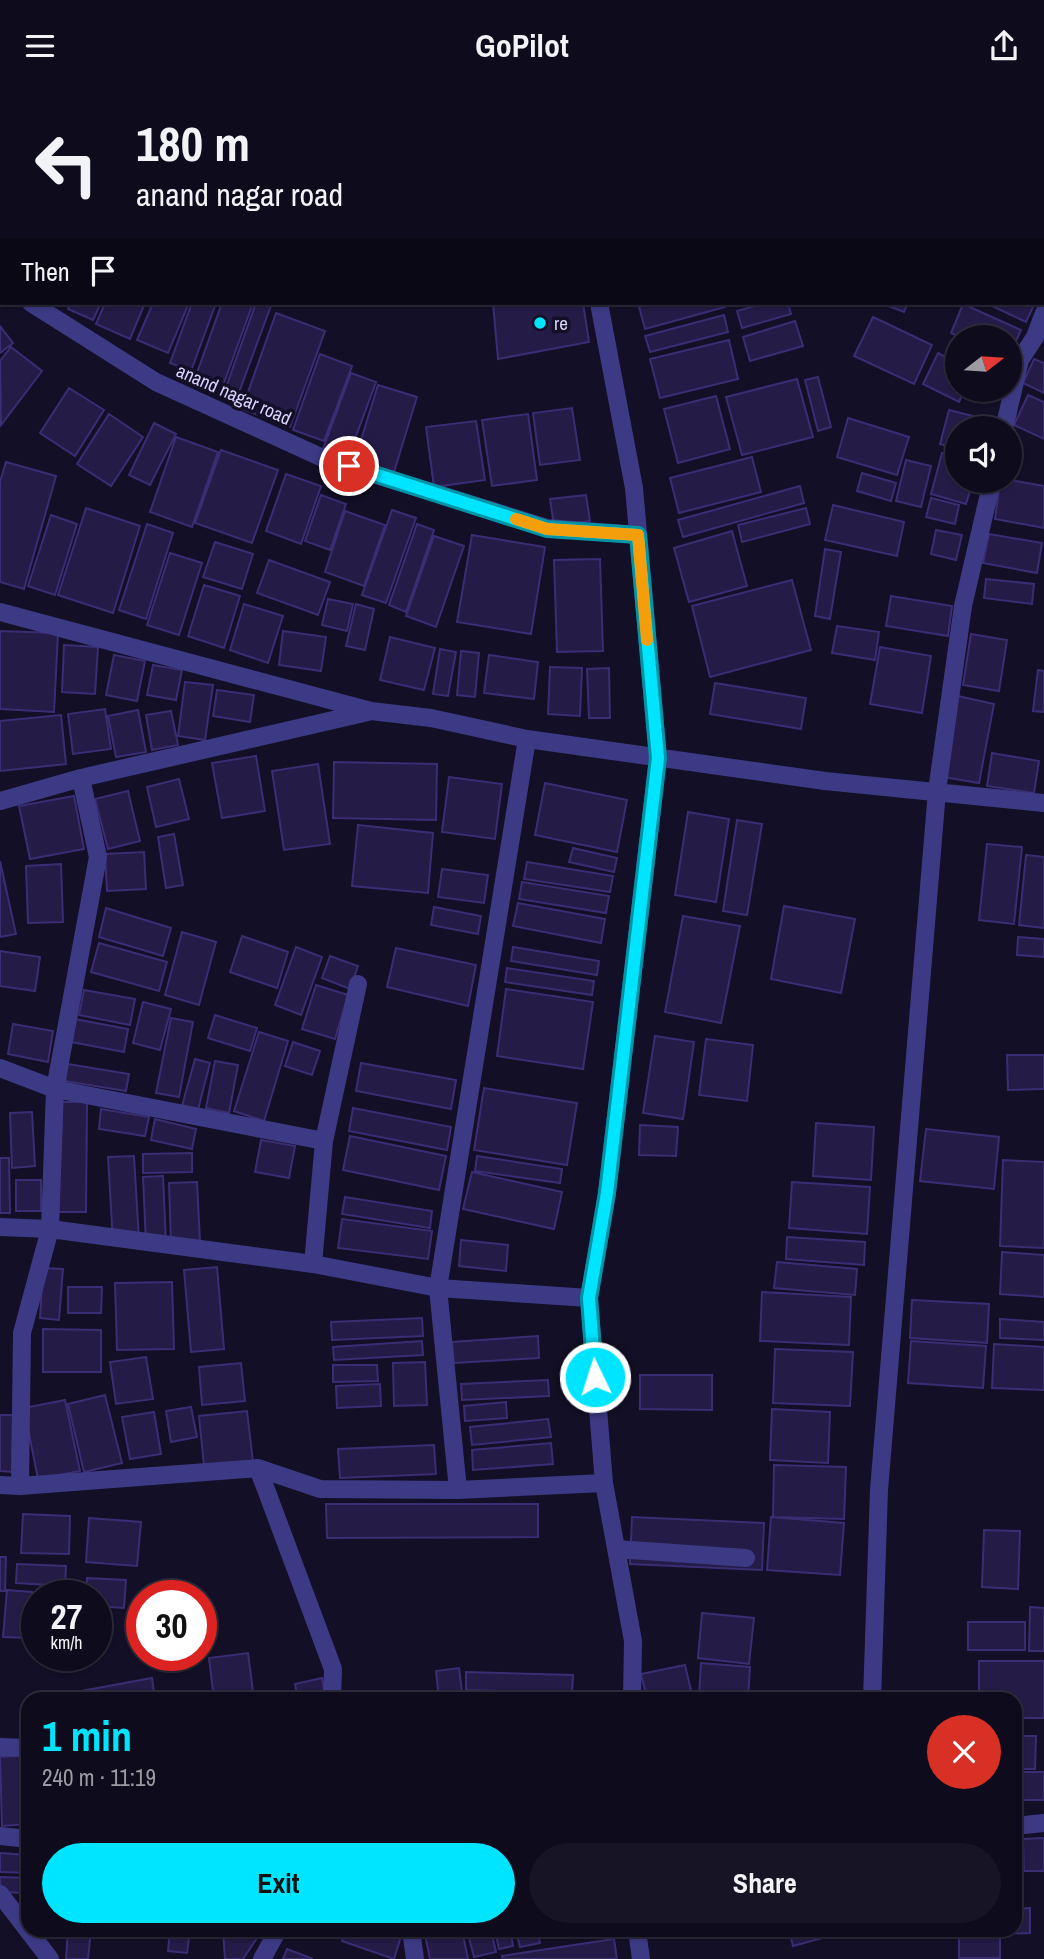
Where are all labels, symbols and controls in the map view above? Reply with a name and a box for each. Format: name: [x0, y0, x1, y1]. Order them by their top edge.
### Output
text: GoPilot: [475, 24, 569, 67]
icon: menu: [21, 27, 59, 65]
icon: share: [985, 27, 1023, 65]
text: 180 m: [136, 110, 250, 176]
icon: left: [21, 119, 112, 210]
text: anand nagar road: [136, 173, 343, 216]
icon: arrive: [84, 252, 122, 290]
text: Then: [21, 254, 70, 289]
place label: re: [554, 310, 568, 336]
marker: re: [532, 315, 548, 331]
north arrow: [945, 325, 1022, 403]
map controls: [945, 325, 1022, 493]
street label: anand nagar road: [173, 357, 295, 431]
button: sound: [945, 416, 1022, 493]
pin: [319, 436, 379, 496]
icon: arrive: [330, 447, 368, 485]
position arrow: [558, 1340, 632, 1414]
speed limit sign: 30: [126, 1580, 217, 1671]
text: 27: [51, 1593, 82, 1640]
text: km/h: [51, 1630, 83, 1655]
text: 1 min: [42, 1708, 132, 1764]
button: close: [927, 1715, 1001, 1789]
text: 240 m · 11:19: [42, 1762, 156, 1793]
button: Exit: [42, 1843, 515, 1923]
button: Share: [529, 1843, 1001, 1923]

